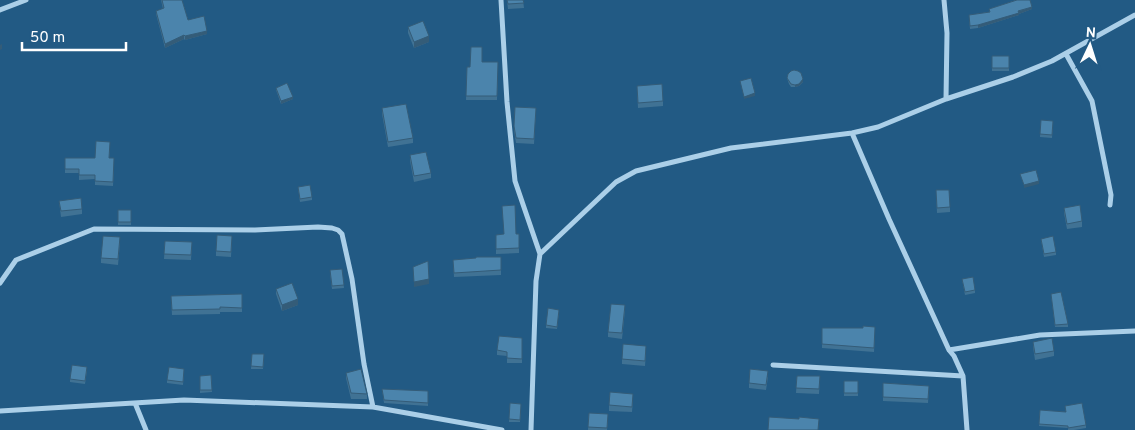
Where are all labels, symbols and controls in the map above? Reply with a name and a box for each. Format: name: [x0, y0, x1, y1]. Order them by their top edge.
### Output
scale bar: [22, 20, 126, 52]
north arrow: [1065, 20, 1115, 70]
text: N: [1085, 25, 1096, 42]
text: 50 m: [30, 29, 65, 48]

